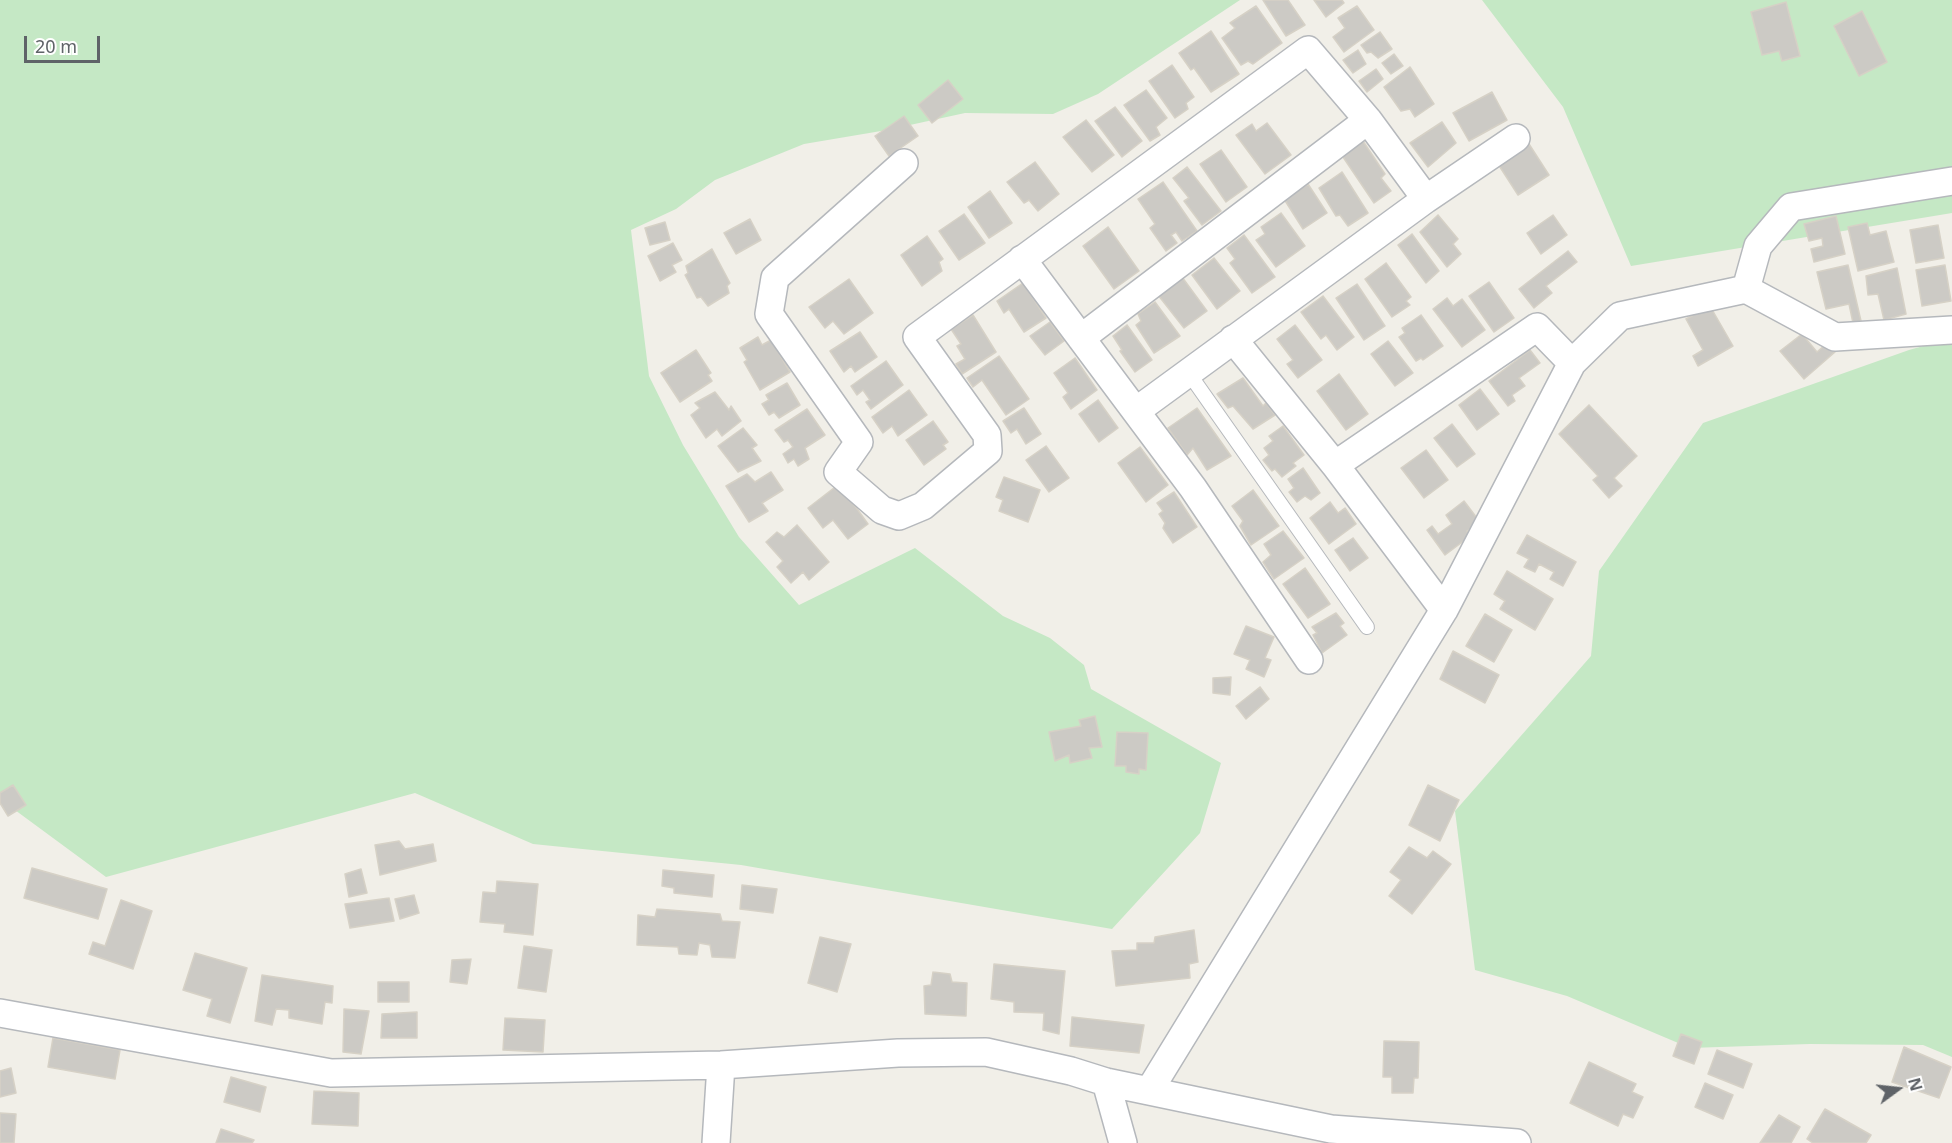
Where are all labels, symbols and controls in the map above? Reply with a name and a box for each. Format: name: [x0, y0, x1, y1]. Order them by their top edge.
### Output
scale bar: [27, 24, 104, 62]
text: 20 m: [35, 34, 77, 58]
north arrow: [1868, 1059, 1928, 1119]
text: N: [1903, 1075, 1928, 1093]

